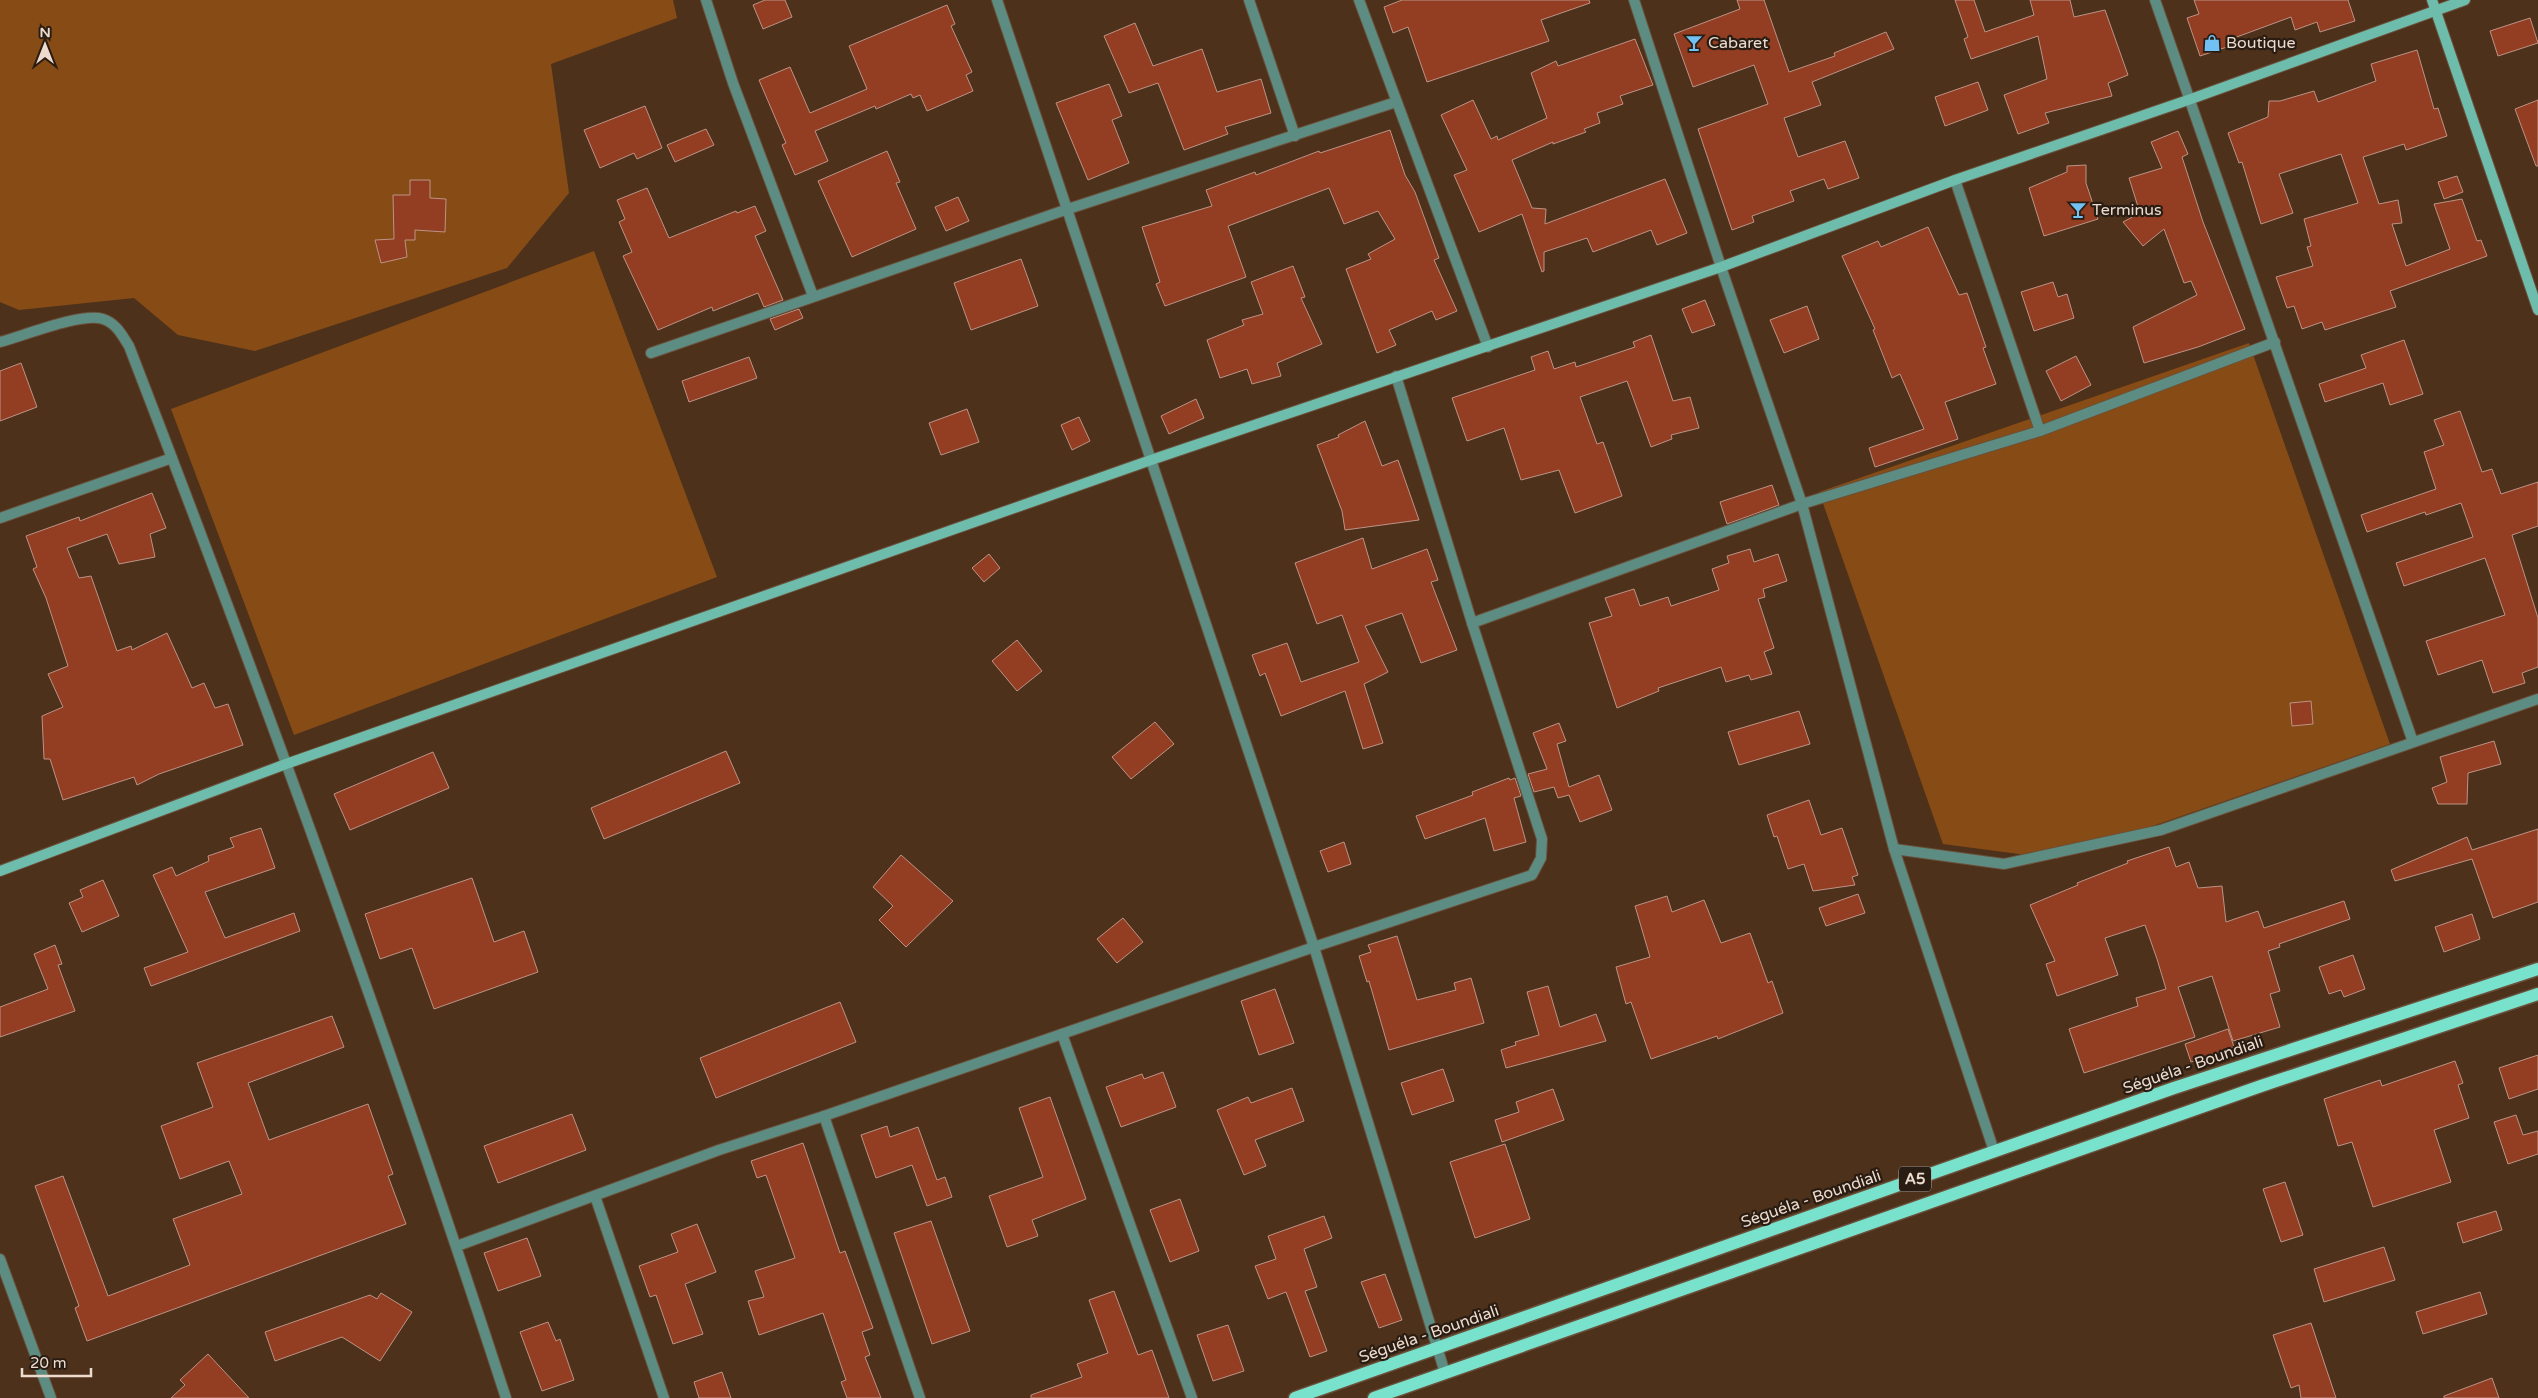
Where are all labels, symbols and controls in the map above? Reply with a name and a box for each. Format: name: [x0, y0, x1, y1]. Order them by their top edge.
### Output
north arrow: [20, 20, 70, 70]
text: N: [39, 24, 51, 41]
bar icon: Cabaret: [1684, 33, 1704, 53]
place label: Cabaret: [1708, 33, 1768, 53]
shop icon: Boutique: [2202, 33, 2222, 53]
place label: Boutique: [2226, 33, 2295, 53]
bar icon: Terminus: [2068, 200, 2088, 220]
place label: Terminus: [2092, 200, 2162, 220]
street label: Séguéla - Boundiali: [2120, 1032, 2266, 1098]
street label: Séguéla - Boundiali: [1738, 1166, 1884, 1232]
road number: A5: [1899, 1166, 1931, 1192]
street label: Séguéla - Boundiali: [1356, 1301, 1502, 1367]
scale bar: [22, 1346, 91, 1378]
text: 20 m: [30, 1354, 67, 1372]

